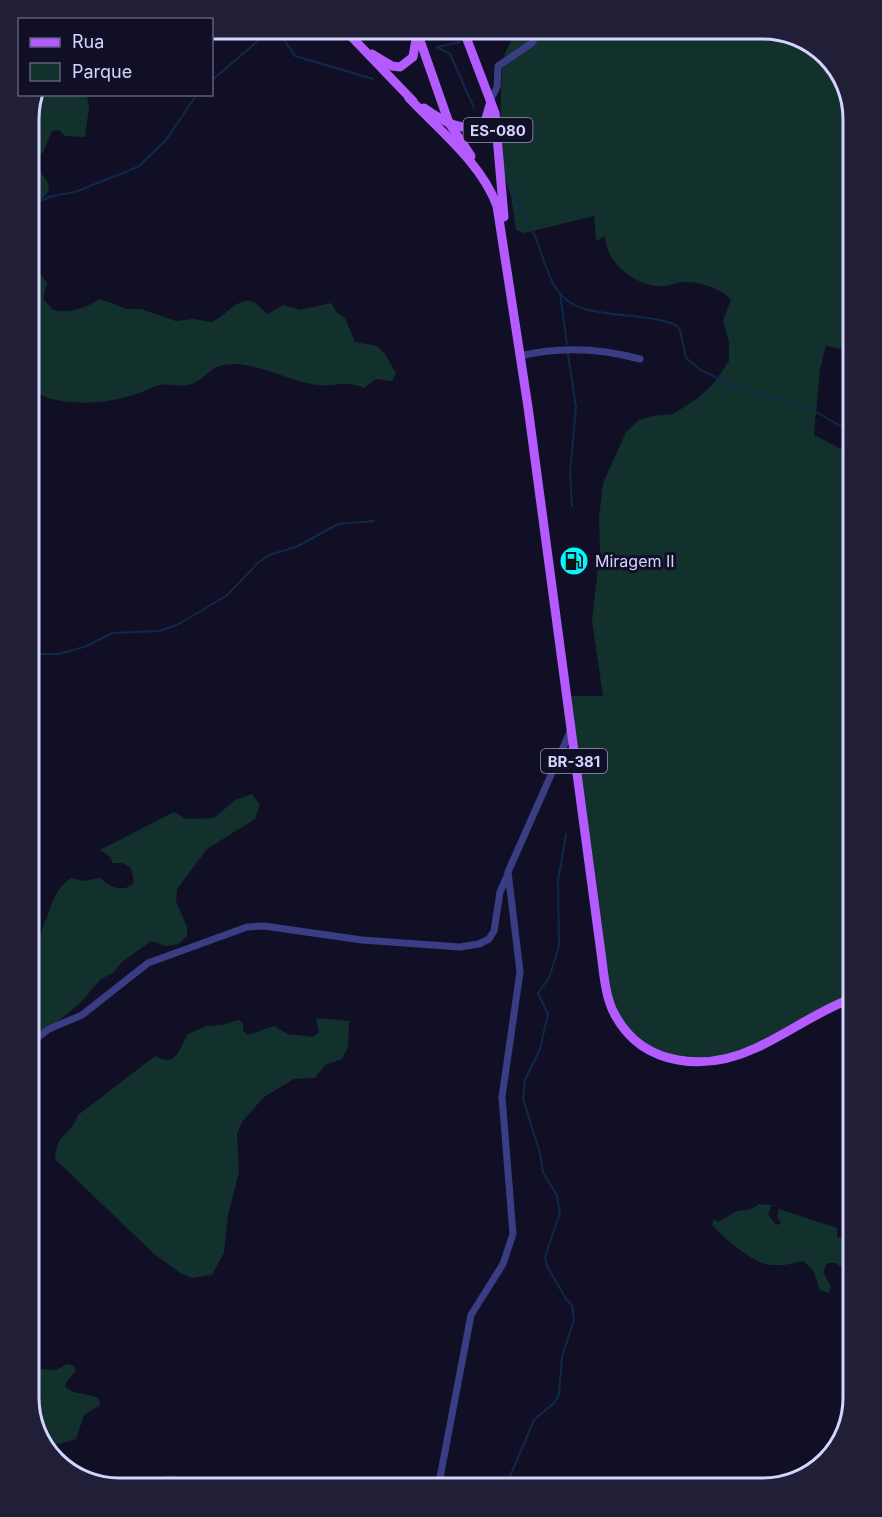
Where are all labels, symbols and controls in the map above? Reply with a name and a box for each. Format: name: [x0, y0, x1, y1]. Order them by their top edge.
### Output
legend: [18, 18, 213, 96]
text: Rua: [72, 31, 104, 52]
text: Parque: [72, 61, 132, 82]
road number: ES-080: [464, 118, 532, 142]
fuel station icon: Miragem II: [558, 545, 590, 577]
place label: Miragem II: [595, 551, 675, 571]
road number: BR-381: [541, 749, 607, 773]

